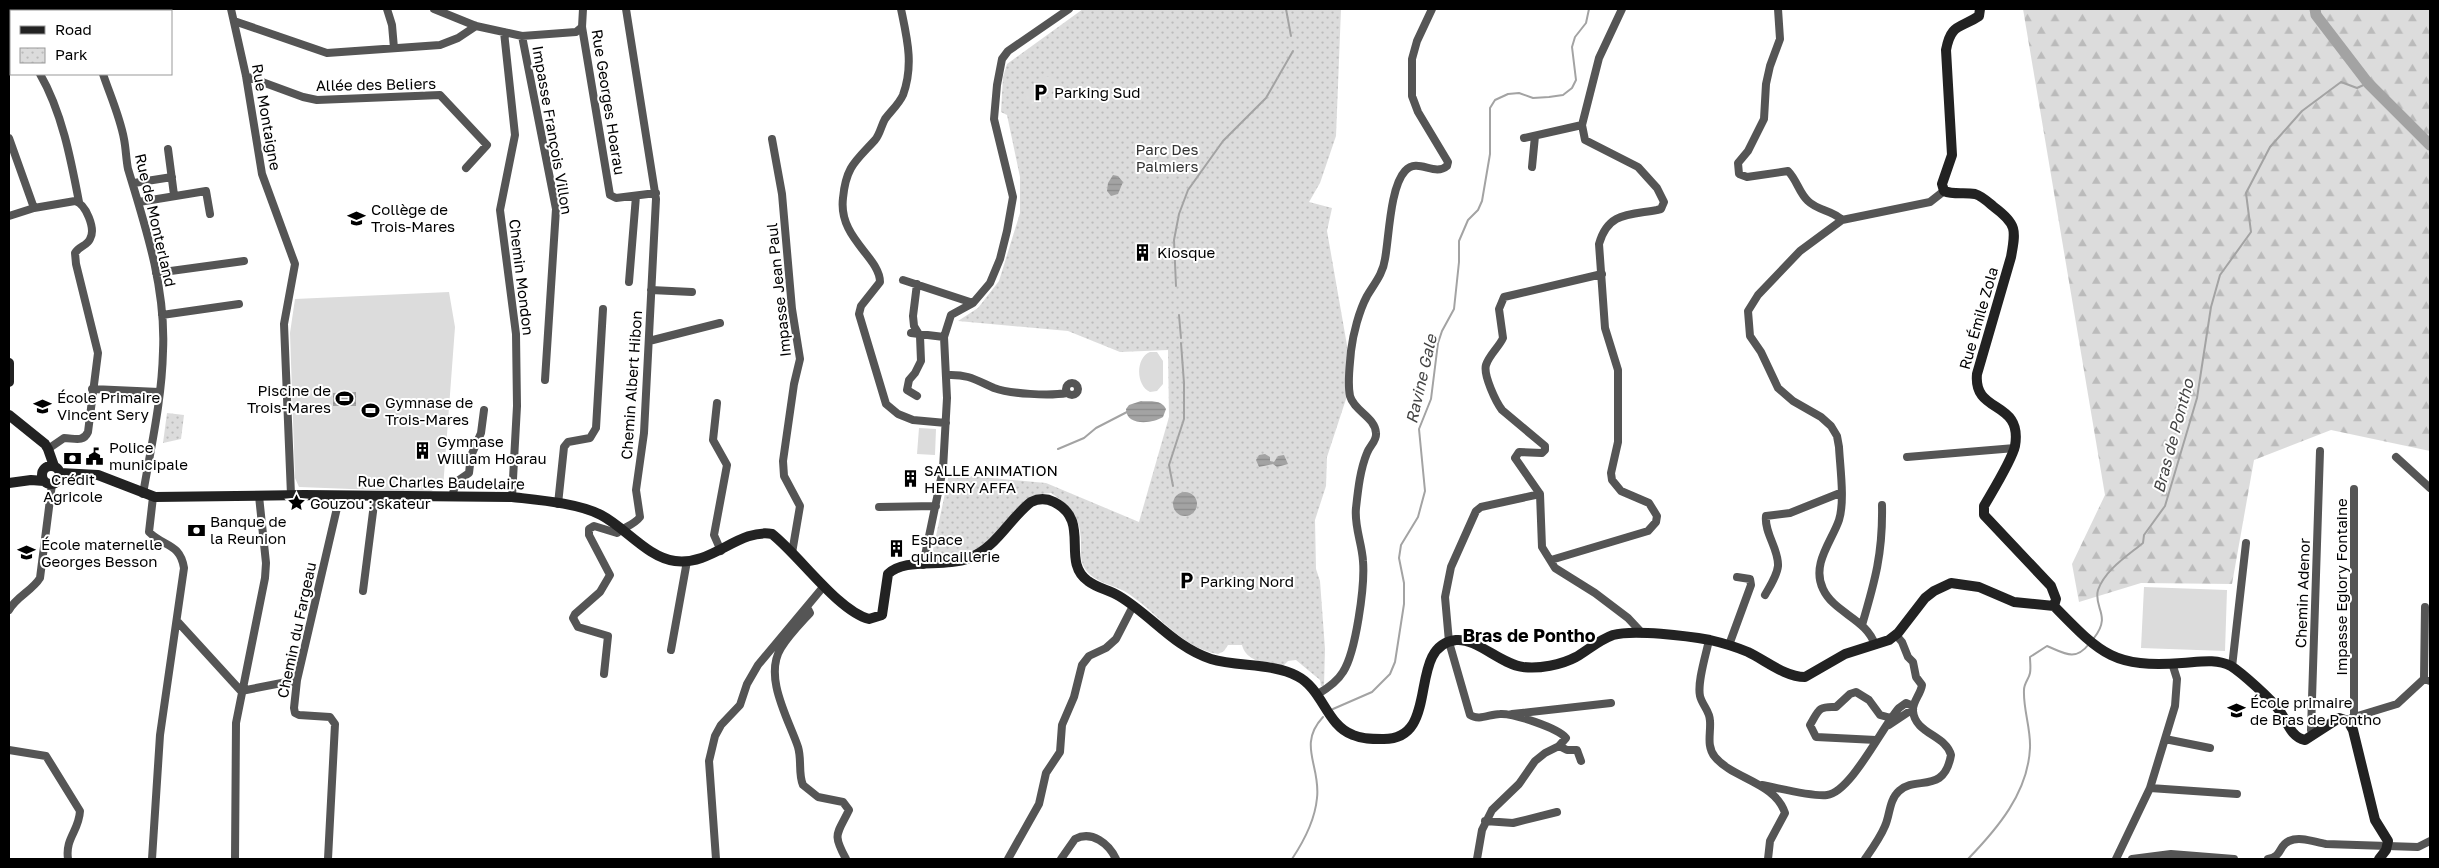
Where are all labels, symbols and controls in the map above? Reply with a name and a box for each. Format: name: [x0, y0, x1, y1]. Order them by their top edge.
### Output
legend: [10, 10, 172, 75]
text: Road: [55, 20, 92, 38]
street label: Rue Georges Hoarau: [589, 28, 629, 176]
street label: Impasse François Villon: [529, 44, 577, 216]
text: Park: [55, 45, 88, 63]
street label: Rue Montaigne: [249, 62, 285, 172]
street label: Allée des Beliers: [316, 74, 436, 94]
parking icon: Parking Sud: [1030, 82, 1050, 102]
place label: Parking Sud: [1054, 83, 1141, 101]
park label: Parc Des Palmiers: [1136, 140, 1199, 175]
street label: Rue de Monterland: [132, 152, 180, 288]
place label: Collège de Trois-Mares: [371, 200, 455, 235]
school or university icon: Collège de Trois-Mares: [347, 208, 367, 228]
street label: Chemin Mondon: [506, 218, 538, 336]
street label: Impasse Jean Paul: [762, 222, 794, 358]
building icon: Kiosque: [1133, 242, 1153, 262]
place label: Kiosque: [1157, 243, 1216, 261]
street label: Rue Émile Zola: [1955, 265, 2001, 371]
street label: Chemin Albert Hibon: [617, 310, 645, 460]
water label: Ravine Gale: [1401, 331, 1441, 425]
water label: Bras de Pontho: [2148, 376, 2198, 495]
place label: Piscine de Trois-Mares: [247, 381, 331, 416]
place label: École Primaire Vincent Sery: [57, 388, 160, 423]
sports icon: Piscine de Trois-Mares: [335, 389, 355, 409]
place label: Gymnase de Trois-Mares: [385, 393, 474, 428]
school or university icon: École Primaire Vincent Sery: [33, 396, 53, 416]
sports icon: Gymnase de Trois-Mares: [361, 401, 381, 421]
place label: Gymnase William Hoarau: [437, 432, 547, 467]
place label: Police municipale: [109, 438, 188, 473]
building icon: Gymnase William Hoarau: [413, 440, 433, 460]
public building icon: Police municipale: [85, 446, 105, 466]
bank icon: Crédit Agricole: [63, 448, 83, 468]
place label: SALLE ANIMATION HENRY AFFA: [924, 461, 1058, 496]
building icon: SALLE ANIMATION HENRY AFFA: [900, 469, 920, 489]
place label: Crédit Agricole: [43, 470, 103, 505]
street label: Rue Charles Baudelaire: [357, 472, 525, 492]
place icon: Gouzou : skateur: [286, 493, 306, 513]
place label: Gouzou : skateur: [310, 494, 431, 512]
street label: Impasse Eglory Fontaine: [2332, 498, 2350, 676]
place label: Banque de la Reunion: [210, 512, 287, 547]
bank icon: Banque de la Reunion: [186, 520, 206, 540]
place label: Espace quincaillerie: [911, 530, 1000, 565]
place label: École maternelle Georges Besson: [41, 535, 163, 570]
street label: Chemin Adenor: [2291, 537, 2313, 648]
building icon: Espace quincaillerie: [887, 538, 907, 558]
school or university icon: École maternelle Georges Besson: [17, 543, 37, 563]
street label: Chemin du Fargeau: [273, 560, 319, 700]
parking icon: Parking Nord: [1176, 571, 1196, 591]
place label: Parking Nord: [1200, 572, 1294, 590]
district label: Bras de Pontho: [1462, 624, 1596, 646]
place label: École primaire de Bras de Pontho: [2250, 693, 2381, 728]
school or university icon: École primaire de Bras de Pontho: [2226, 701, 2246, 721]

